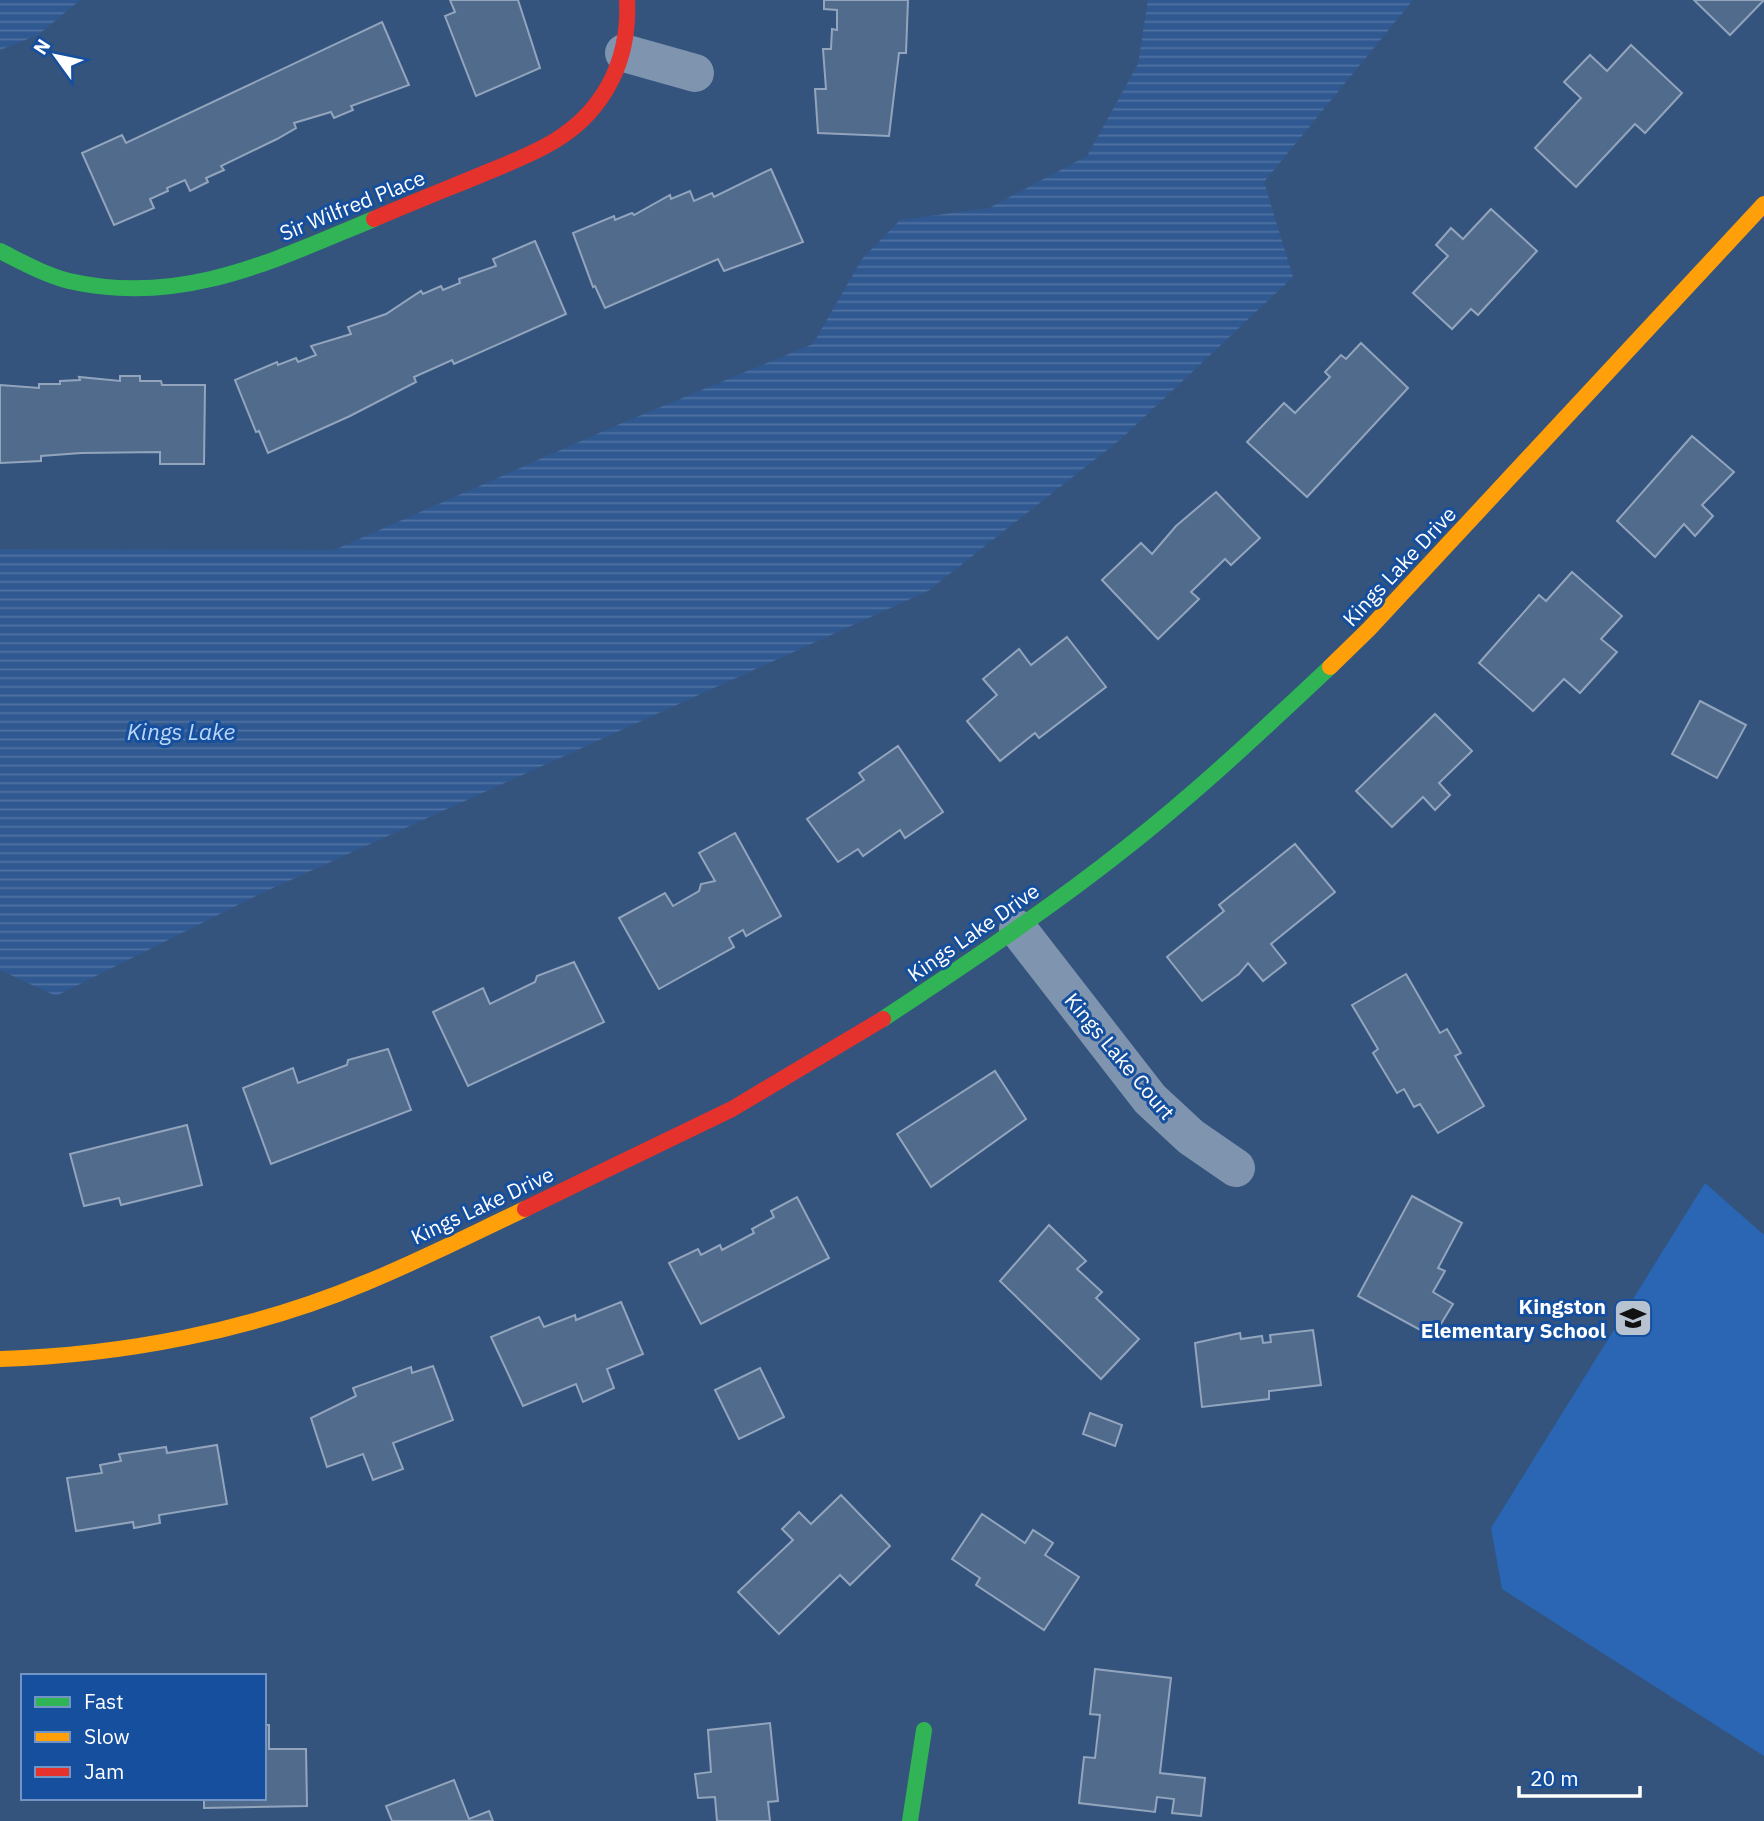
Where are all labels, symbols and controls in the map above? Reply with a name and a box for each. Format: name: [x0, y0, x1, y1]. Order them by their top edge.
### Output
north arrow: [21, 21, 91, 91]
text: N: [28, 34, 56, 59]
street label: Sir Wilfred Place: [275, 163, 429, 247]
street label: Kings Lake Drive: [1336, 500, 1462, 632]
water label: Kings Lake: [127, 716, 236, 746]
street label: Kings Lake Drive: [902, 876, 1044, 988]
street label: Kings Lake Court: [1059, 987, 1181, 1125]
street label: Kings Lake Drive: [406, 1160, 558, 1250]
place label: Kingston Elementary School: [1421, 1292, 1606, 1344]
school or university icon: Kingston Elementary School: [1612, 1297, 1654, 1339]
legend: [21, 1674, 266, 1800]
text: Fast: [84, 1687, 124, 1715]
text: Slow: [84, 1722, 130, 1750]
scale bar: [1519, 1755, 1640, 1799]
text: Jam: [84, 1757, 124, 1785]
text: 20 m: [1530, 1764, 1579, 1792]

